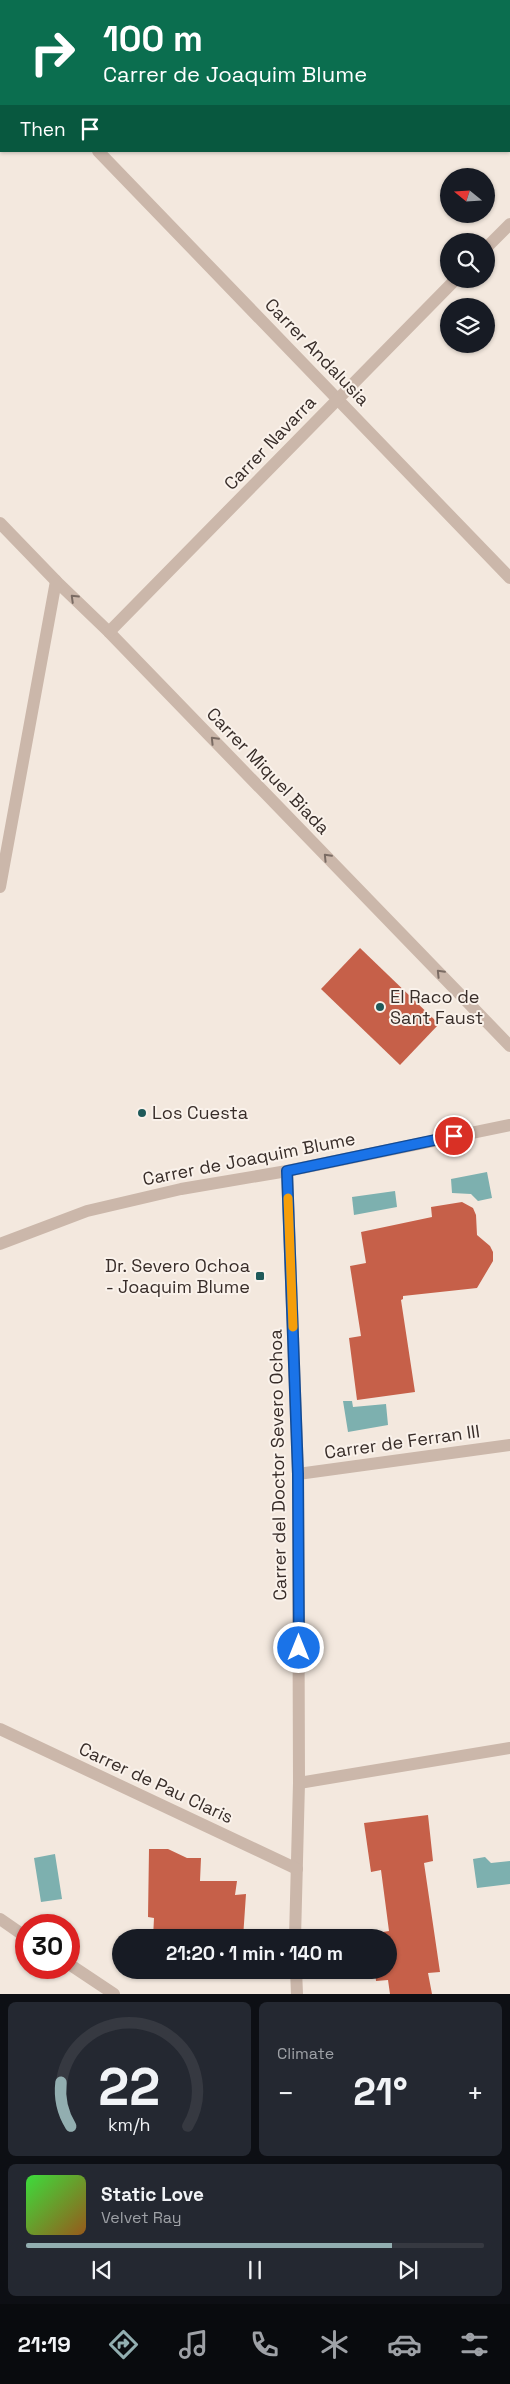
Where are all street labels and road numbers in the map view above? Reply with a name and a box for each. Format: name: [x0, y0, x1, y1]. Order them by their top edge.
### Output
street label: Carrer Andalusia: [260, 293, 375, 410]
street label: Carrer Navarra: [219, 391, 320, 495]
street label: Carrer Miquel Biada: [202, 702, 335, 839]
street label: Carrer de Joaquim Blume: [141, 1127, 357, 1190]
street label: Carrer del Doctor Severo Ochoa: [264, 1329, 291, 1601]
street label: Carrer de Ferran III: [323, 1419, 481, 1464]
street label: Carrer de Pau Claris: [75, 1737, 237, 1828]

